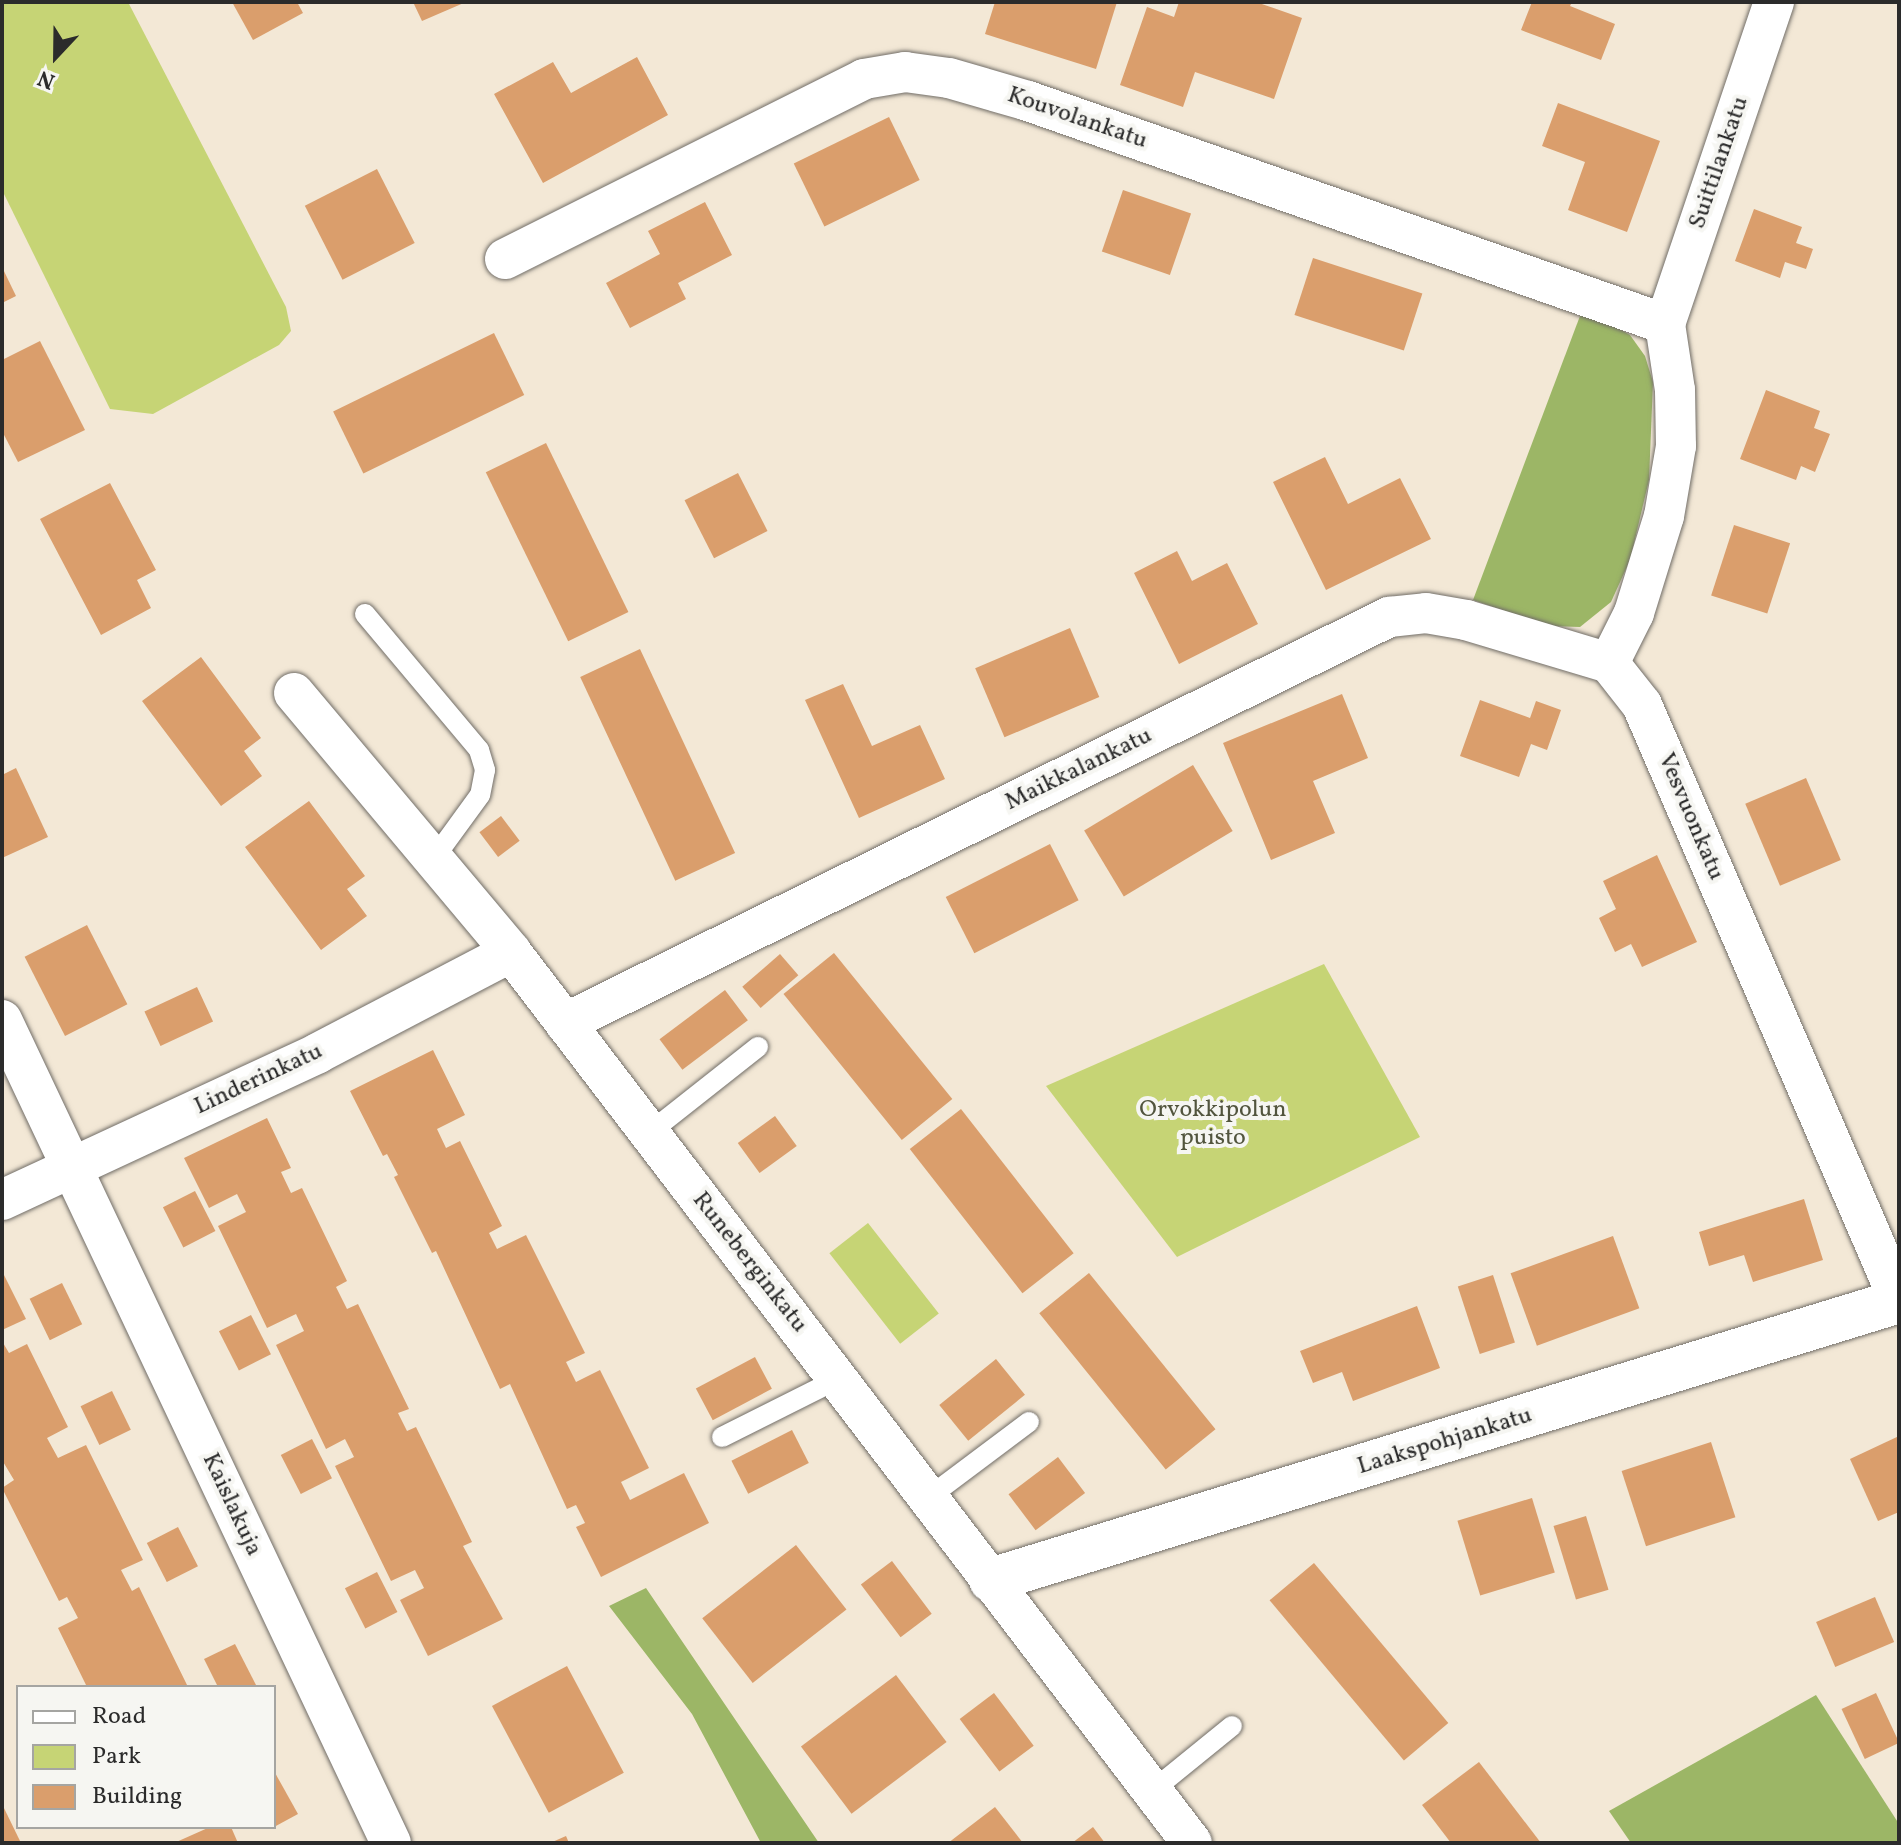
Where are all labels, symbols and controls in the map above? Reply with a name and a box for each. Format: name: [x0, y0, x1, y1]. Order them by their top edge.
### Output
north arrow: [16, 16, 96, 96]
text: N: [34, 61, 60, 96]
street label: Kouvolankatu: [1003, 82, 1151, 156]
street label: Suittilankatu: [1684, 93, 1756, 233]
street label: Maikkalankatu: [1001, 722, 1157, 818]
street label: Vesvuonkatu: [1650, 749, 1730, 885]
street label: Linderinkatu: [190, 1038, 328, 1122]
park label: Orvokkipolun puisto: [1139, 1097, 1287, 1153]
street label: Runeberginkatu: [685, 1187, 813, 1339]
street label: Laakspohjankatu: [1354, 1402, 1536, 1482]
street label: Kaislakuja: [195, 1449, 267, 1561]
legend: [16, 1685, 276, 1829]
text: Road: [92, 1700, 146, 1734]
text: Park: [92, 1740, 141, 1774]
text: Building: [92, 1780, 182, 1814]

